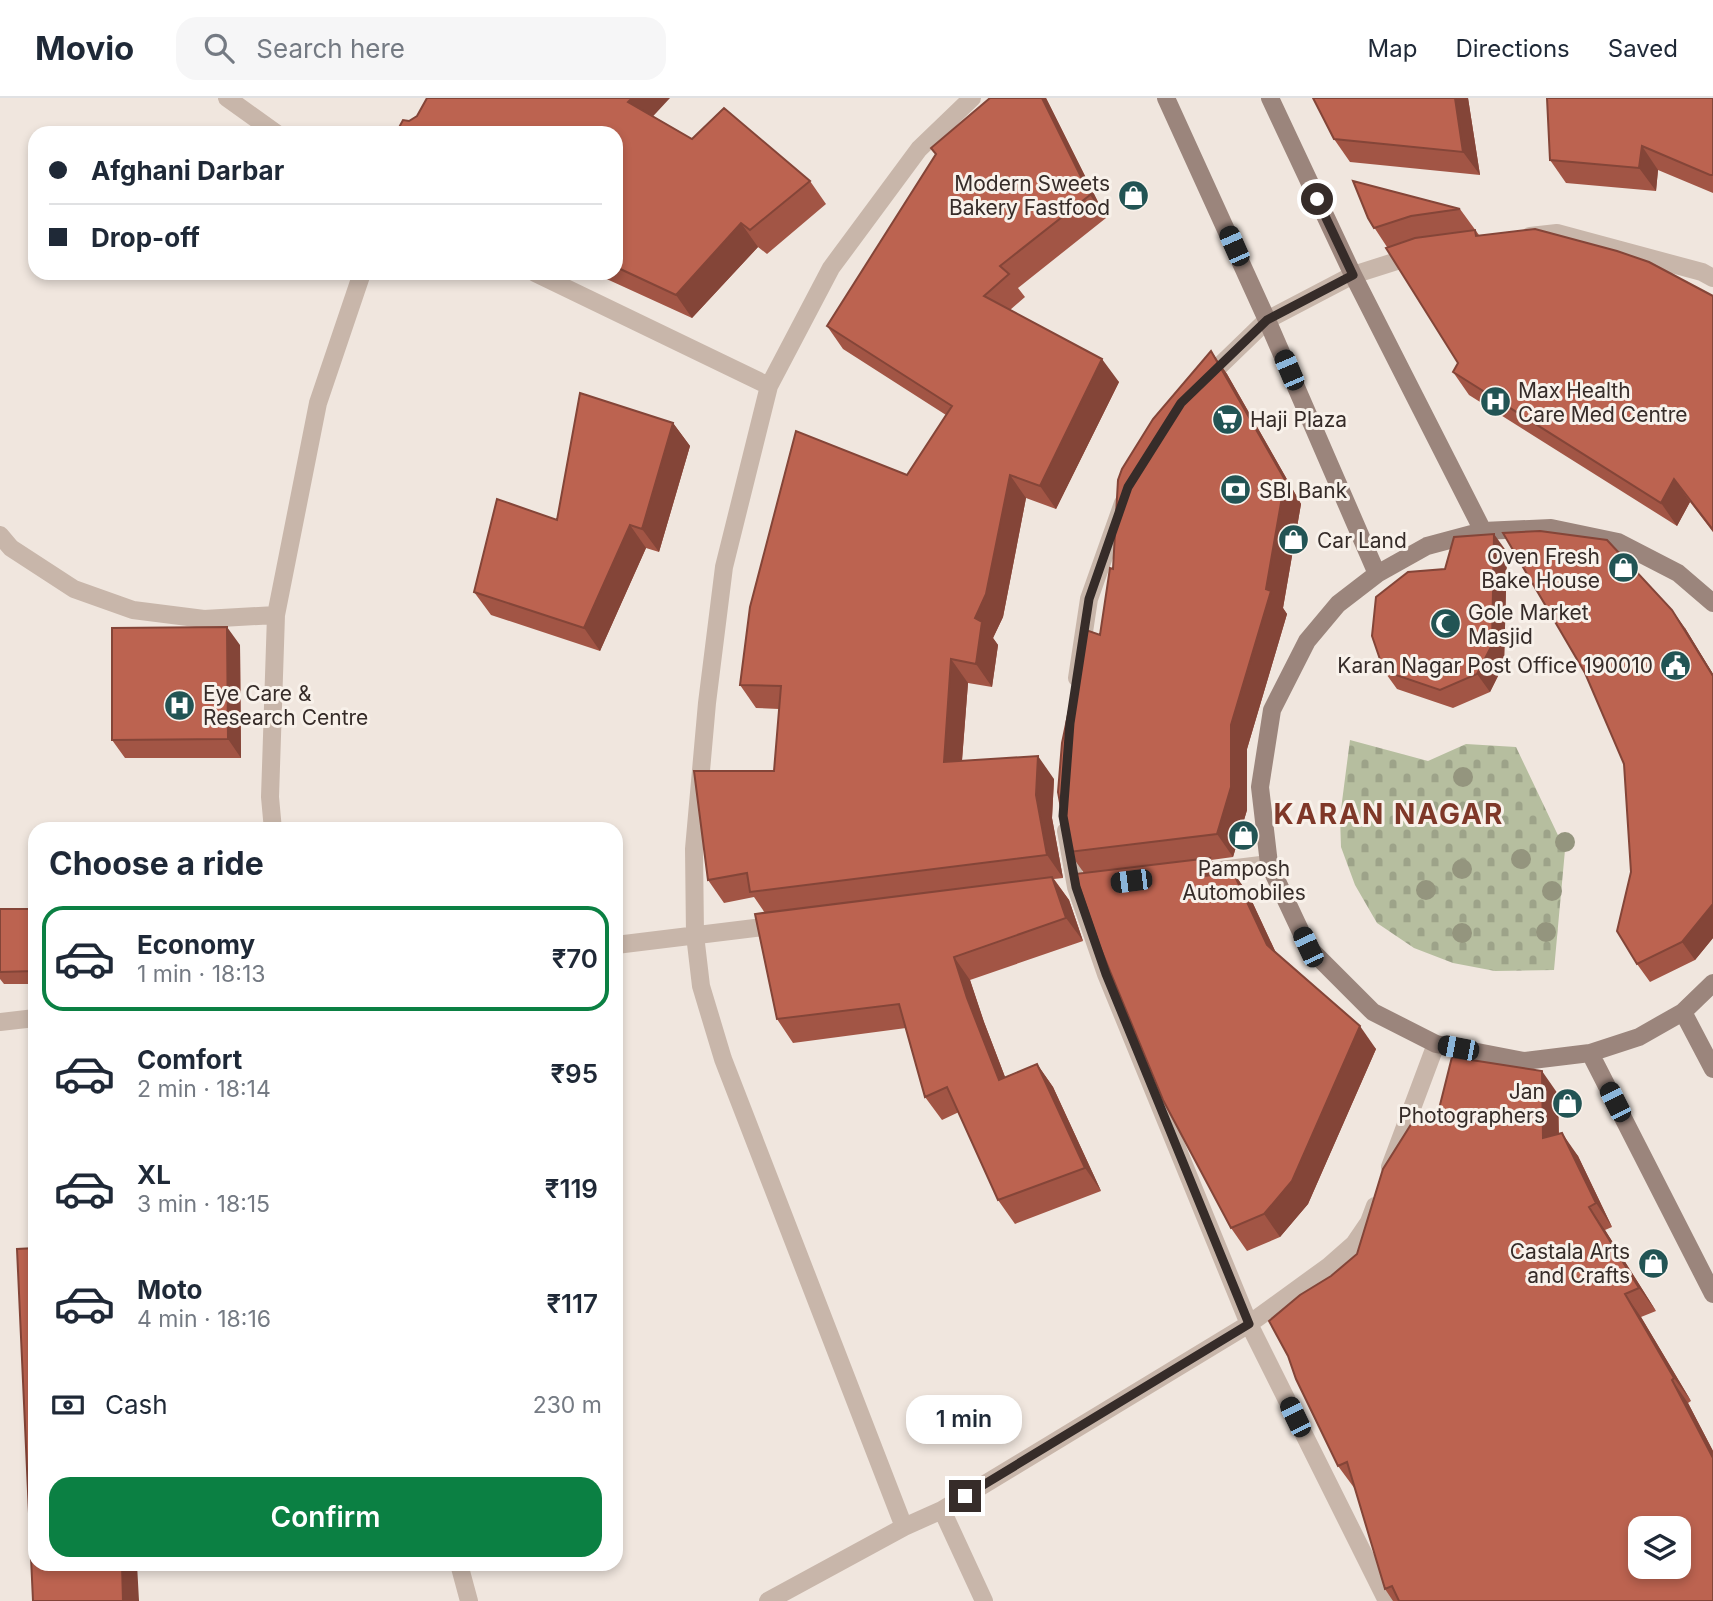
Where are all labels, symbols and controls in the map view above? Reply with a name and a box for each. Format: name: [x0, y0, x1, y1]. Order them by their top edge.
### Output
search box: [176, 17, 666, 80]
text: Movio: [35, 28, 134, 68]
icon: search: [200, 29, 238, 67]
text: Search here: [256, 33, 405, 64]
text: Map: [1368, 34, 1417, 63]
text: Directions: [1455, 34, 1570, 63]
text: Saved: [1608, 34, 1678, 63]
text: Afghani Darbar: [91, 155, 284, 186]
place label: Modern Sweets Bakery Fastfood: [949, 171, 1110, 220]
shop icon: Modern Sweets Bakery Fastfood: [1116, 178, 1150, 212]
route start: [1301, 183, 1333, 215]
text: Drop-off: [91, 222, 200, 253]
car: [1216, 223, 1253, 269]
car: [1272, 347, 1307, 393]
place label: Max Health Care Med Centre: [1518, 378, 1687, 427]
hospital icon: Max Health Care Med Centre: [1478, 385, 1512, 419]
supermarket icon: Haji Plaza: [1210, 402, 1244, 436]
place label: Haji Plaza: [1250, 407, 1347, 432]
bank icon: SBI Bank: [1219, 473, 1253, 507]
place label: SBI Bank: [1259, 478, 1348, 503]
shop icon: Car Land: [1277, 523, 1311, 557]
place label: Car Land: [1317, 528, 1407, 553]
place label: Oven Fresh Bake House: [1481, 544, 1600, 593]
shop icon: Oven Fresh Bake House: [1606, 551, 1640, 585]
place label: Gole Market Masjid: [1468, 600, 1589, 649]
mosque icon: Gole Market Masjid: [1428, 607, 1462, 641]
public building icon: Karan Nagar Post Office 190010: [1659, 648, 1693, 682]
place label: Karan Nagar Post Office 190010: [1337, 653, 1653, 678]
place label: Eye Care & Research Centre: [203, 681, 368, 730]
hospital icon: Eye Care & Research Centre: [163, 688, 197, 722]
district label: KARAN NAGAR: [1274, 797, 1504, 831]
shop icon: Pamposh Automobiles: [1227, 819, 1261, 853]
text: Choose a ride: [49, 844, 264, 883]
place label: Pamposh Automobiles: [1182, 856, 1306, 905]
car: [1109, 868, 1154, 894]
car: [1290, 924, 1327, 970]
icon: car: [53, 927, 116, 990]
text: Economy: [137, 929, 255, 960]
text: ₹70: [552, 943, 598, 974]
text: 1 min · 18:13: [137, 960, 265, 988]
car: [1436, 1034, 1481, 1062]
icon: car: [53, 1042, 116, 1105]
text: Comfort: [137, 1044, 242, 1075]
text: ₹95: [550, 1058, 598, 1089]
text: 2 min · 18:14: [137, 1075, 271, 1103]
place label: Jan Photographers: [1398, 1079, 1545, 1128]
car: [1597, 1079, 1634, 1125]
shop icon: Jan Photographers: [1551, 1086, 1585, 1120]
icon: car: [53, 1157, 116, 1220]
text: XL: [137, 1159, 171, 1190]
text: ₹119: [545, 1173, 598, 1204]
text: 3 min · 18:15: [137, 1190, 270, 1218]
place label: Castala Arts and Crafts: [1510, 1239, 1630, 1288]
shop icon: Castala Arts and Crafts: [1636, 1246, 1670, 1280]
icon: car: [53, 1272, 116, 1335]
text: Moto: [137, 1274, 202, 1305]
text: ₹117: [546, 1288, 598, 1319]
text: 4 min · 18:16: [137, 1305, 271, 1333]
icon: cash: [49, 1386, 87, 1424]
text: Cash: [105, 1389, 168, 1420]
text: 230 m: [533, 1391, 602, 1419]
callout: 1 min: [907, 1394, 1023, 1444]
car: [1277, 1394, 1314, 1440]
text: 1 min: [936, 1405, 992, 1433]
button: Confirm: [49, 1477, 602, 1557]
route end: [949, 1480, 981, 1512]
map controls: [1628, 1516, 1691, 1579]
button: layers: [1628, 1516, 1691, 1579]

